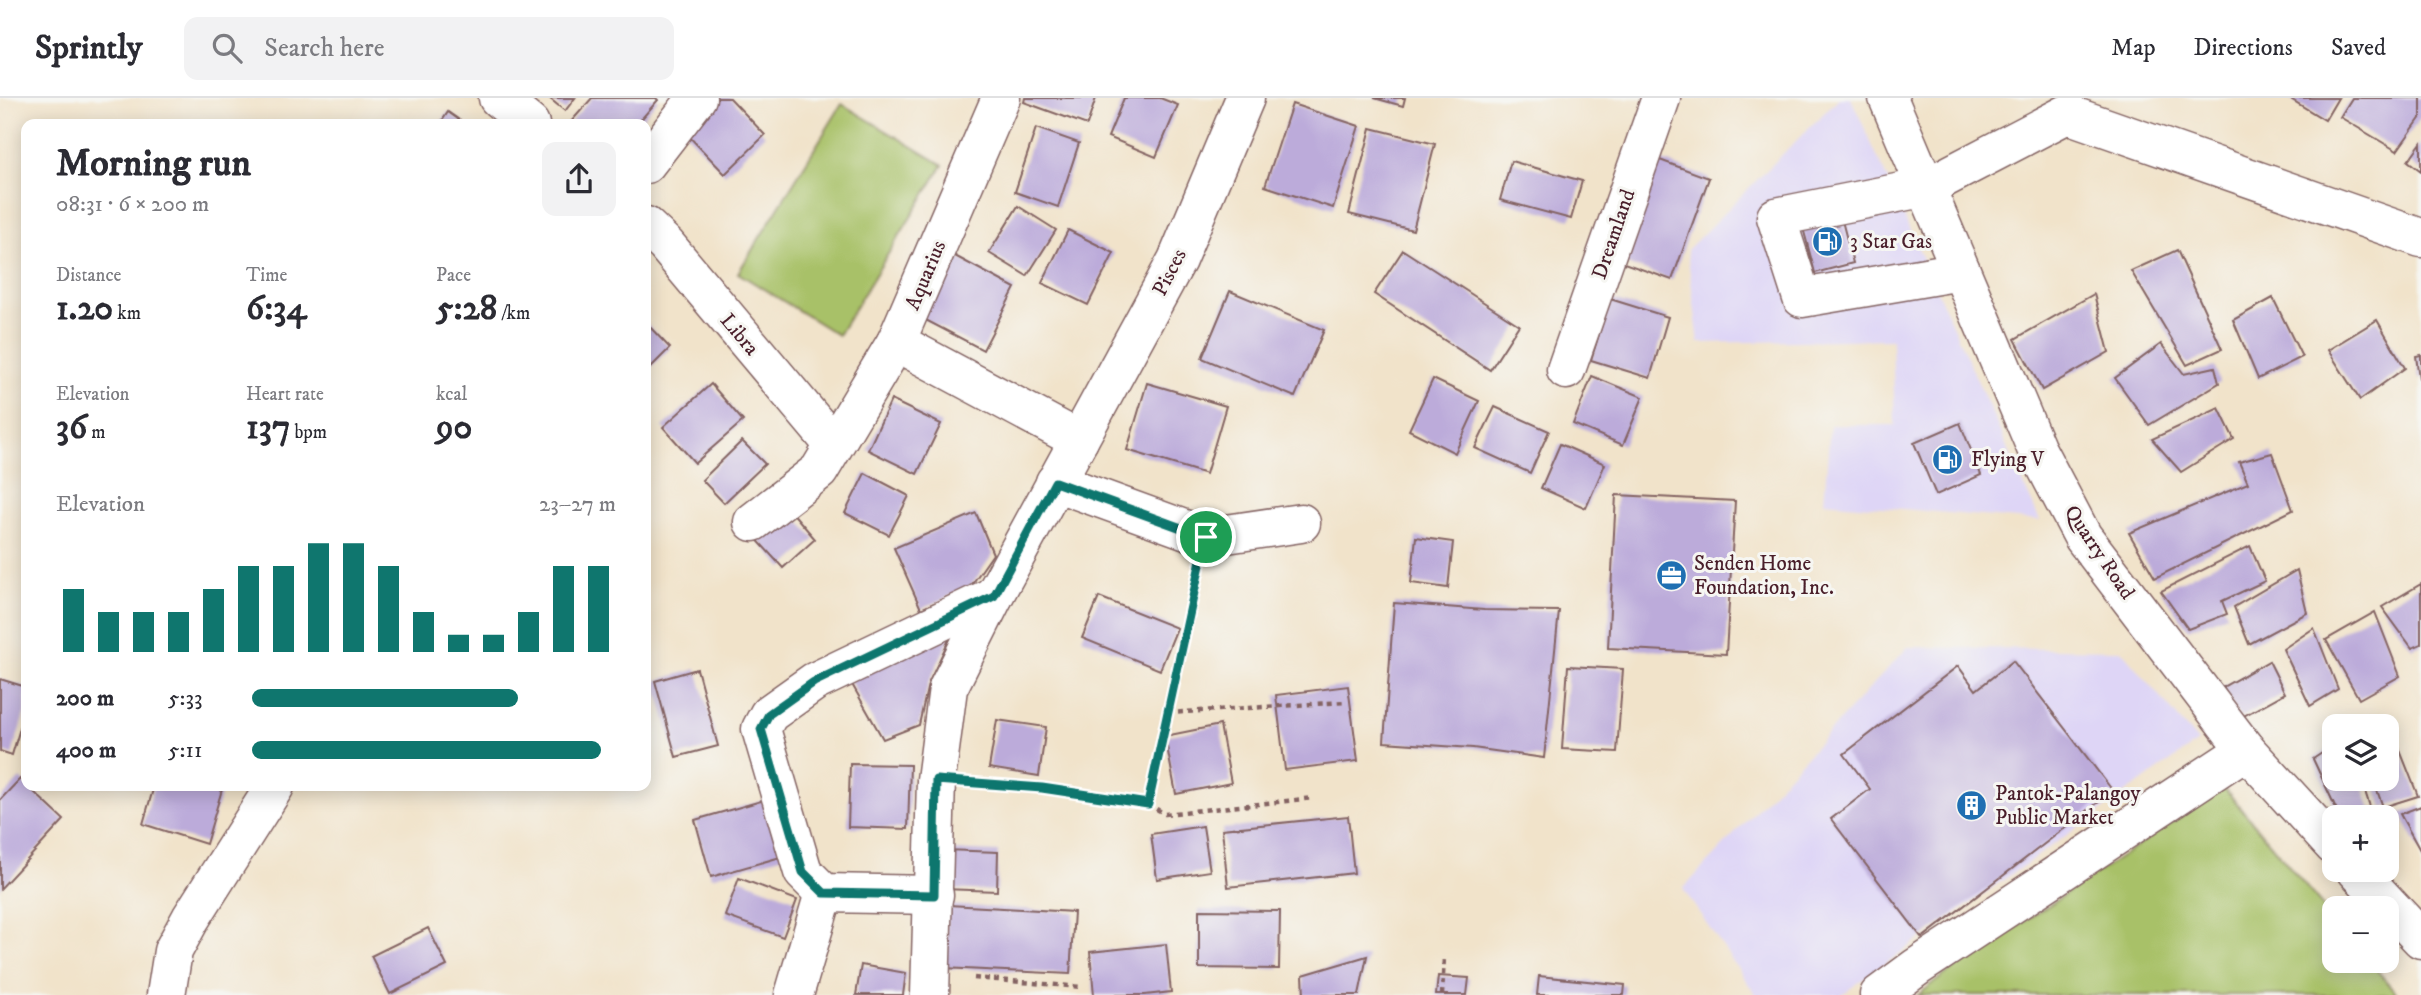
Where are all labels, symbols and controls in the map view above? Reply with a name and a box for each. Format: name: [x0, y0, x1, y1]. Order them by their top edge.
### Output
search box: [184, 17, 674, 80]
text: Sprintly: [35, 28, 142, 69]
icon: search: [208, 29, 246, 67]
text: Search here: [264, 32, 385, 65]
text: Map: [2111, 33, 2156, 63]
text: Directions: [2194, 33, 2293, 63]
text: Saved: [2331, 33, 2386, 63]
text: Morning run: [56, 140, 251, 188]
button: share: [542, 142, 616, 216]
street label: Dreamland: [1586, 185, 1642, 283]
text: 08:31 · 6 × 200 m: [56, 190, 209, 219]
fuel station icon: 3 Star Gas: [1810, 224, 1844, 258]
place label: 3 Star Gas: [1850, 229, 1932, 255]
street label: Aquarius: [900, 237, 952, 314]
street label: Pisces: [1147, 245, 1193, 300]
text: Distance: [56, 264, 121, 287]
text: Time: [246, 264, 287, 287]
text: Pace: [436, 264, 471, 287]
text: 1.20: [56, 287, 113, 331]
text: 6:34: [246, 287, 307, 331]
text: 5:28: [436, 287, 497, 331]
text: km: [113, 302, 141, 325]
text: /km: [497, 302, 530, 325]
street label: Libra: [714, 308, 764, 361]
text: Elevation: [56, 383, 130, 406]
text: Heart rate: [246, 383, 324, 406]
text: kcal: [436, 383, 467, 406]
text: 36: [56, 406, 87, 450]
text: 137: [246, 406, 290, 450]
text: 90: [436, 406, 472, 450]
text: m: [87, 421, 106, 444]
text: bpm: [290, 421, 327, 444]
fuel station icon: Flying V: [1931, 442, 1965, 476]
place label: Flying V: [1971, 447, 2045, 473]
text: Elevation: [56, 490, 145, 519]
text: 23–27 m: [539, 490, 616, 519]
street label: Quarry Road: [2058, 500, 2140, 605]
pin: [1176, 507, 1236, 567]
icon: arrive: [1187, 518, 1225, 556]
place label: Senden Home Foundation, Inc.: [1694, 551, 1834, 601]
office icon: Senden Home Foundation, Inc.: [1654, 558, 1688, 592]
text: 200 m: [56, 684, 114, 713]
text: 5:33: [168, 684, 203, 713]
map controls: [2322, 714, 2399, 973]
button: layers: [2322, 714, 2399, 791]
text: 400 m: [56, 736, 116, 765]
text: 5:11: [168, 736, 202, 765]
place label: Pantok-Palangoy Public Market: [1995, 781, 2142, 831]
building icon: Pantok-Palangoy Public Market: [1955, 788, 1989, 822]
button: +: [2322, 805, 2399, 882]
button: −: [2322, 896, 2399, 973]

